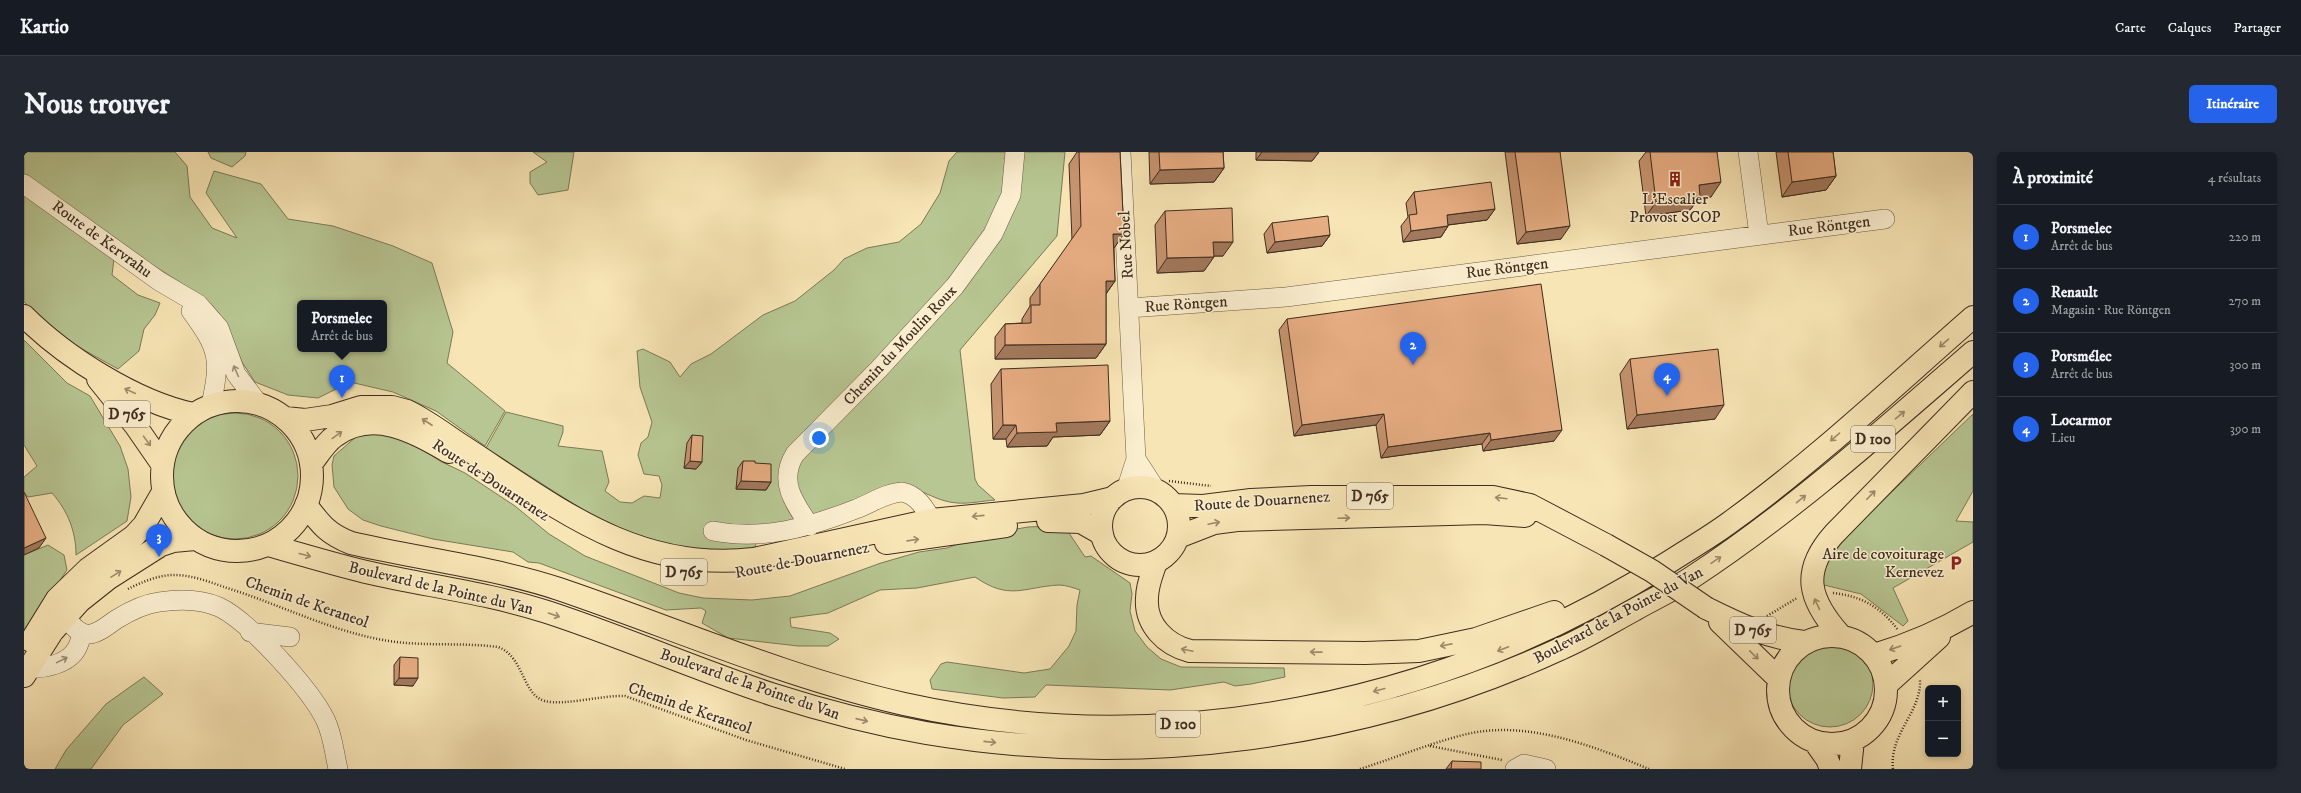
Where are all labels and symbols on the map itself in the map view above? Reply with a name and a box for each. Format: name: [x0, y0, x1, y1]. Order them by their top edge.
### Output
building icon: L'Escalier Provost SCOP: [1666, 170, 1684, 188]
place label: L'Escalier Provost SCOP: [1629, 189, 1721, 227]
street label: Route de Kervrahu: [48, 196, 156, 282]
street label: Rue Nobel: [1114, 210, 1138, 279]
street label: Rue Röntgen: [1787, 211, 1872, 241]
street label: Rue Röntgen: [1465, 253, 1550, 283]
street label: Chemin du Moulin Roux: [839, 281, 961, 409]
street label: Rue Röntgen: [1144, 291, 1229, 317]
pin: 2: [1400, 332, 1426, 365]
one-way arrow: [1939, 338, 1949, 347]
pin: 4: [1654, 363, 1680, 396]
pin: 1: [329, 365, 355, 398]
one-way arrow: [232, 366, 239, 378]
one-way arrow: [124, 387, 136, 394]
road number: D 765: [104, 401, 150, 427]
one-way arrow: [1895, 411, 1906, 420]
one-way arrow: [422, 418, 433, 426]
road number: D 100: [1851, 426, 1895, 452]
your location: [809, 428, 829, 448]
one-way arrow: [331, 431, 342, 439]
one-way arrow: [1829, 433, 1840, 442]
street label: Route de Douarnenez: [428, 435, 554, 526]
one-way arrow: [143, 436, 151, 447]
road number: D 765: [1347, 483, 1393, 509]
street label: Route de Douarnenez: [1193, 486, 1331, 516]
one-way arrow: [1866, 490, 1875, 501]
one-way arrow: [1495, 494, 1508, 502]
one-way arrow: [1795, 494, 1806, 503]
one-way arrow: [972, 512, 985, 519]
one-way arrow: [1337, 514, 1350, 521]
one-way arrow: [1207, 519, 1220, 527]
pin: 3: [146, 524, 172, 557]
one-way arrow: [906, 536, 919, 544]
street label: Route de Douarnenez: [733, 537, 871, 583]
place label: Aire de covoiturage Kernevez: [1822, 544, 1944, 582]
one-way arrow: [299, 552, 312, 559]
parking icon: Aire de covoiturage Kernevez: [1947, 554, 1965, 572]
one-way arrow: [1711, 556, 1722, 564]
street label: Boulevard de la Pointe du Van: [347, 557, 536, 619]
road number: D 765: [661, 559, 707, 585]
street label: Boulevard de la Pointe du Van: [1530, 562, 1707, 668]
one-way arrow: [110, 569, 122, 577]
street label: Chemin de Keraneol: [243, 571, 372, 633]
one-way arrow: [1813, 598, 1820, 610]
one-way arrow: [548, 611, 560, 619]
road number: D 765: [1730, 617, 1776, 643]
one-way arrow: [1440, 642, 1453, 650]
street label: Boulevard de la Pointe du Van: [657, 644, 843, 724]
one-way arrow: [1180, 645, 1193, 653]
one-way arrow: [1889, 645, 1901, 653]
one-way arrow: [1497, 646, 1509, 654]
one-way arrow: [1310, 648, 1323, 656]
one-way arrow: [1749, 650, 1759, 660]
one-way arrow: [56, 656, 68, 663]
street label: Chemin de Keraneol: [626, 677, 755, 739]
one-way arrow: [1373, 687, 1386, 695]
road number: D 100: [1156, 711, 1200, 737]
one-way arrow: [856, 717, 869, 724]
one-way arrow: [983, 738, 996, 746]

